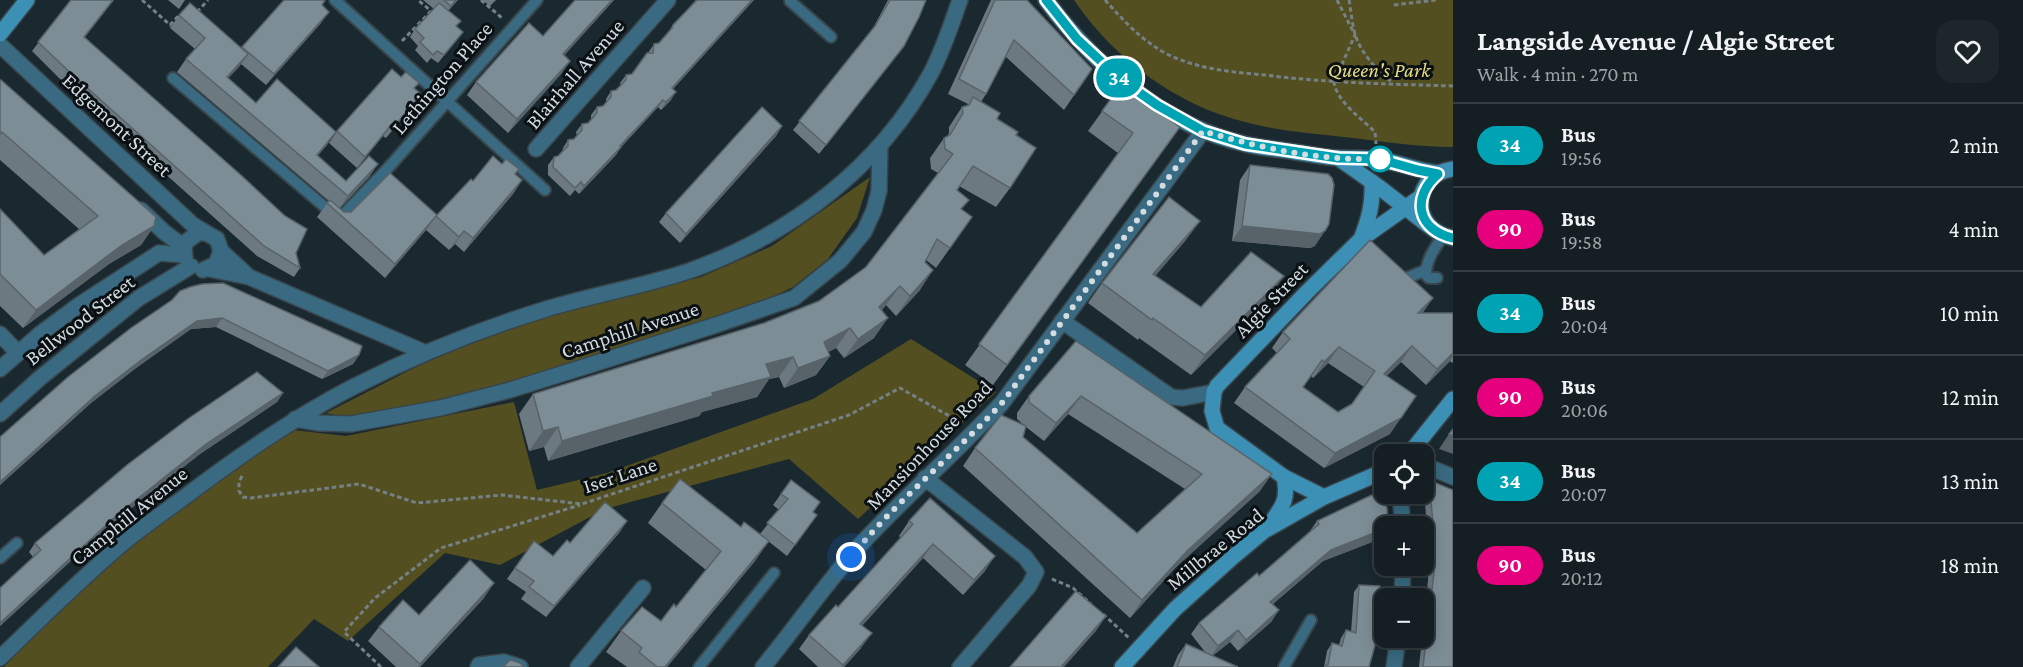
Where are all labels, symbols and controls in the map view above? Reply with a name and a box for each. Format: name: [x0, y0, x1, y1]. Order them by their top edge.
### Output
street label: Blairhall Avenue: [521, 14, 629, 134]
street label: Lethington Place: [387, 17, 497, 139]
button: heart: [1936, 20, 1999, 83]
text: Langside Avenue / Algie Street: [1477, 25, 1834, 56]
line badge: 34: [1092, 58, 1146, 98]
park label: Queen's Park: [1328, 58, 1431, 82]
text: Walk · 4 min · 270 m: [1477, 63, 1638, 85]
text: 34: [1108, 66, 1130, 90]
street label: Edgemont Street: [57, 68, 177, 182]
text: Bus: [1561, 122, 1595, 147]
text: 34: [1499, 133, 1521, 157]
text: 2 min: [1949, 133, 1999, 158]
unlabelled marker: [1367, 146, 1393, 172]
text: 19:56: [1561, 147, 1602, 169]
text: Bus: [1561, 206, 1595, 231]
text: 90: [1498, 217, 1522, 241]
text: 4 min: [1948, 217, 1999, 242]
text: 19:58: [1561, 231, 1603, 253]
street label: Algie Street: [1229, 257, 1314, 343]
street label: Bellwood Street: [21, 269, 140, 370]
text: Bus: [1561, 290, 1595, 315]
street label: Camphill Avenue: [558, 296, 702, 364]
text: 34: [1499, 301, 1521, 325]
text: 10 min: [1940, 301, 1999, 326]
text: 20:04: [1561, 315, 1608, 337]
text: Bus: [1561, 374, 1595, 399]
street label: Mansionhouse Road: [861, 375, 997, 515]
text: 90: [1498, 385, 1522, 409]
text: 12 min: [1942, 385, 1999, 410]
text: 20:06: [1561, 399, 1608, 421]
map controls: [1374, 444, 1434, 648]
button: locate: [1374, 444, 1434, 504]
street label: Iser Lane: [580, 452, 660, 498]
text: Bus: [1561, 458, 1595, 483]
street label: Camphill Avenue: [66, 462, 192, 570]
text: 34: [1499, 469, 1521, 493]
text: 13 min: [1942, 469, 1999, 494]
text: 20:07: [1561, 483, 1606, 505]
street label: Millbrae Road: [1162, 503, 1268, 595]
button: +: [1374, 516, 1434, 576]
your location: [836, 542, 866, 572]
text: Bus: [1561, 542, 1595, 567]
text: 90: [1498, 553, 1522, 577]
text: 18 min: [1940, 553, 1999, 578]
text: 20:12: [1561, 567, 1603, 589]
button: −: [1374, 588, 1434, 648]

